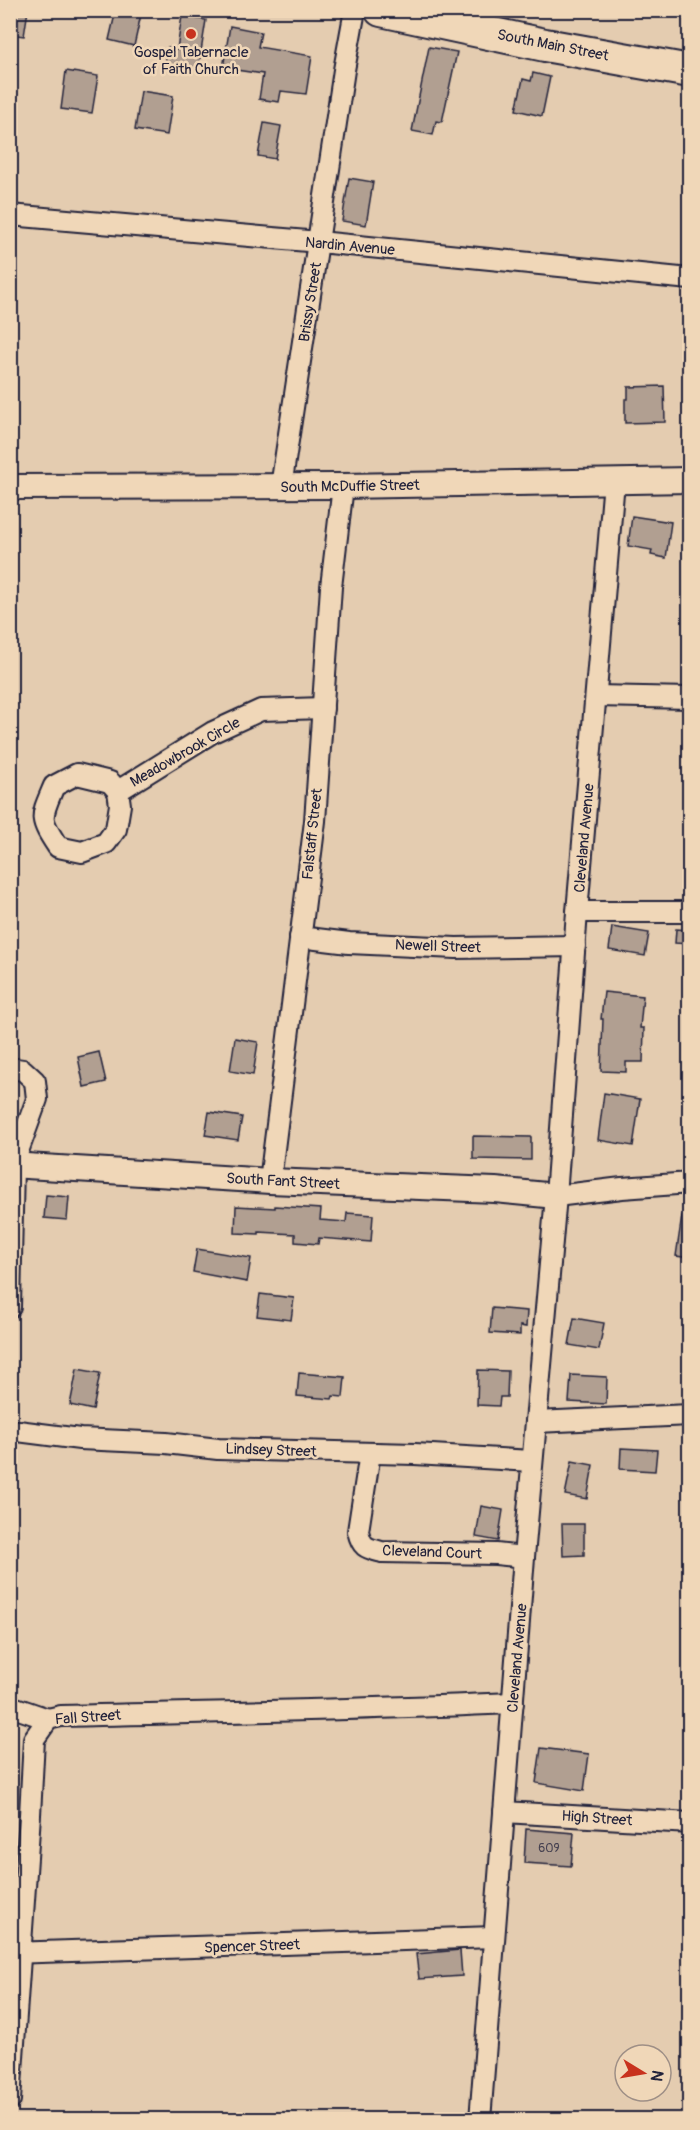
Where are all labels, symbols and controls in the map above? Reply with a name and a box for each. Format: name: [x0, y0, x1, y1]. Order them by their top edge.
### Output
street label: South Main Street: [495, 25, 611, 66]
marker: Gospel Tabernacle of Faith Church: [184, 27, 198, 41]
place label: Gospel Tabernacle of Faith Church: [134, 43, 249, 79]
street label: Nardin Avenue: [304, 233, 396, 260]
street label: Brissy Street: [295, 260, 326, 343]
street label: South McDuffie Street: [280, 476, 421, 497]
street label: Meadowbrook Circle: [127, 713, 244, 792]
street label: Cleveland Avenue: [570, 782, 599, 893]
street label: Falstaff Street: [298, 786, 327, 881]
street label: Newell Street: [395, 936, 482, 958]
street label: South Fant Street: [226, 1169, 341, 1194]
street label: Lindsey Street: [225, 1439, 318, 1462]
street label: Cleveland Court: [382, 1541, 483, 1564]
street label: Cleveland Avenue: [503, 1602, 532, 1713]
street label: Fall Street: [54, 1706, 123, 1729]
street label: High Street: [561, 1807, 634, 1831]
house number: 609: [538, 1841, 560, 1856]
street label: Spencer Street: [204, 1935, 301, 1958]
north arrow: [613, 2043, 673, 2103]
text: N: [646, 2068, 668, 2083]

